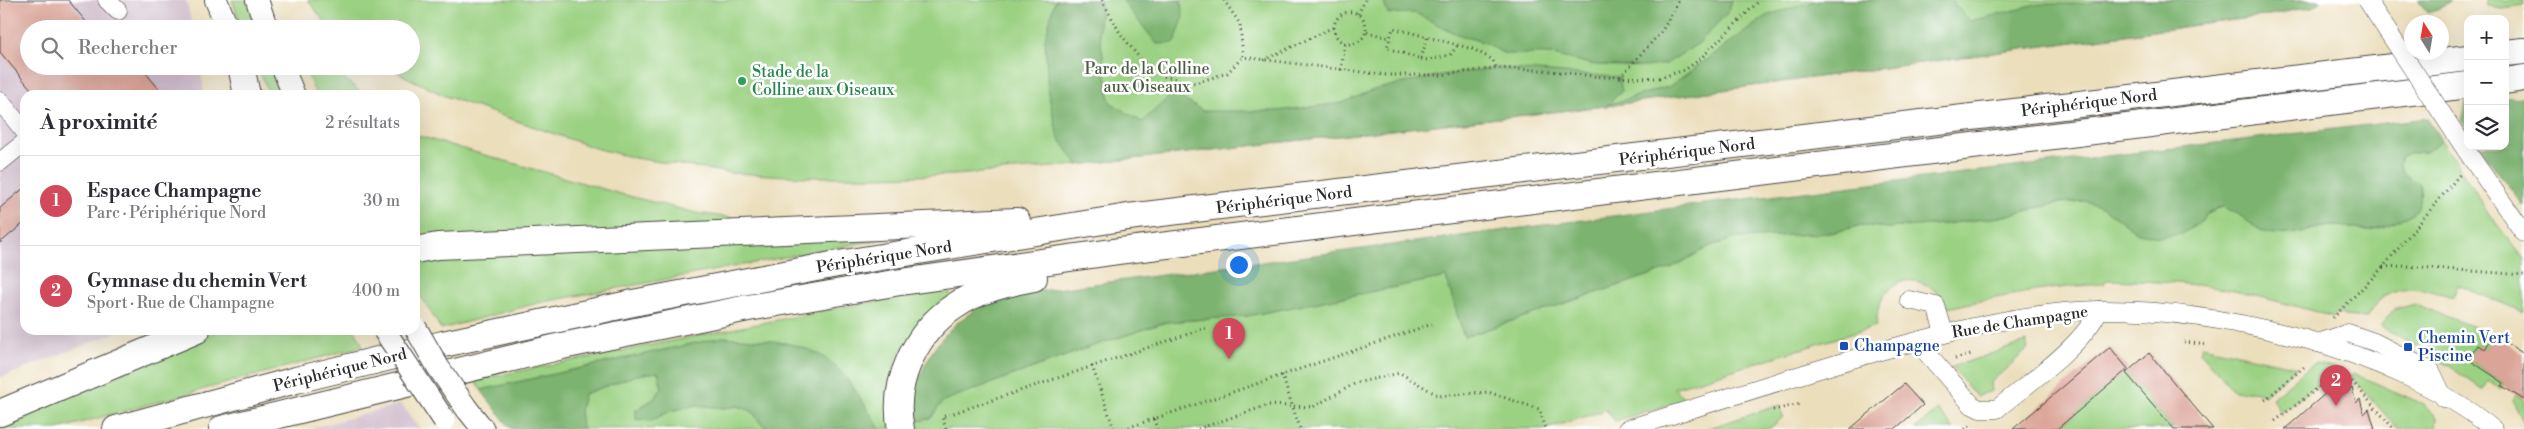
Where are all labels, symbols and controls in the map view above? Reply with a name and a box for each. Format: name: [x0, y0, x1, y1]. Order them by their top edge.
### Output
north arrow: [2404, 15, 2449, 60]
map controls: [2464, 15, 2509, 150]
button: +: [2464, 15, 2509, 60]
search box: [20, 20, 420, 75]
icon: search: [38, 34, 66, 62]
text: Rechercher: [78, 36, 177, 60]
park label: Parc de la Colline aux Oiseaux: [1084, 59, 1210, 97]
button: −: [2464, 60, 2509, 105]
place label: Stade de la Colline aux Oiseaux: [752, 62, 895, 100]
marker: Stade de la Colline aux Oiseaux: [736, 75, 748, 87]
street label: Périphérique Nord: [2020, 85, 2158, 121]
button: layers: [2464, 105, 2509, 150]
text: À proximité: [40, 110, 157, 136]
text: 2 résultats: [325, 113, 400, 133]
street label: Périphérique Nord: [1618, 134, 1756, 170]
text: Espace Champagne: [87, 179, 261, 203]
street label: Périphérique Nord: [1215, 182, 1353, 218]
text: 1: [52, 191, 60, 211]
text: 30 m: [363, 191, 400, 211]
text: Parc · Périphérique Nord: [87, 203, 266, 223]
street label: Périphérique Nord: [815, 236, 953, 278]
your location: [1226, 252, 1252, 278]
text: Gymnase du chemin Vert: [87, 269, 307, 293]
text: 2: [51, 281, 61, 301]
text: 400 m: [352, 281, 400, 301]
text: Sport · Rue de Champagne: [87, 293, 275, 313]
street label: Rue de Champagne: [1950, 301, 2090, 343]
pin: 1: [1213, 318, 1245, 359]
place label: Chemin Vert Piscine: [2418, 328, 2510, 366]
place label: Champagne: [1854, 336, 1940, 356]
marker: Champagne: [1838, 340, 1850, 352]
marker: Chemin Vert Piscine: [2402, 341, 2414, 353]
street label: Périphérique Nord: [271, 344, 409, 396]
pin: 2: [2320, 365, 2352, 406]

